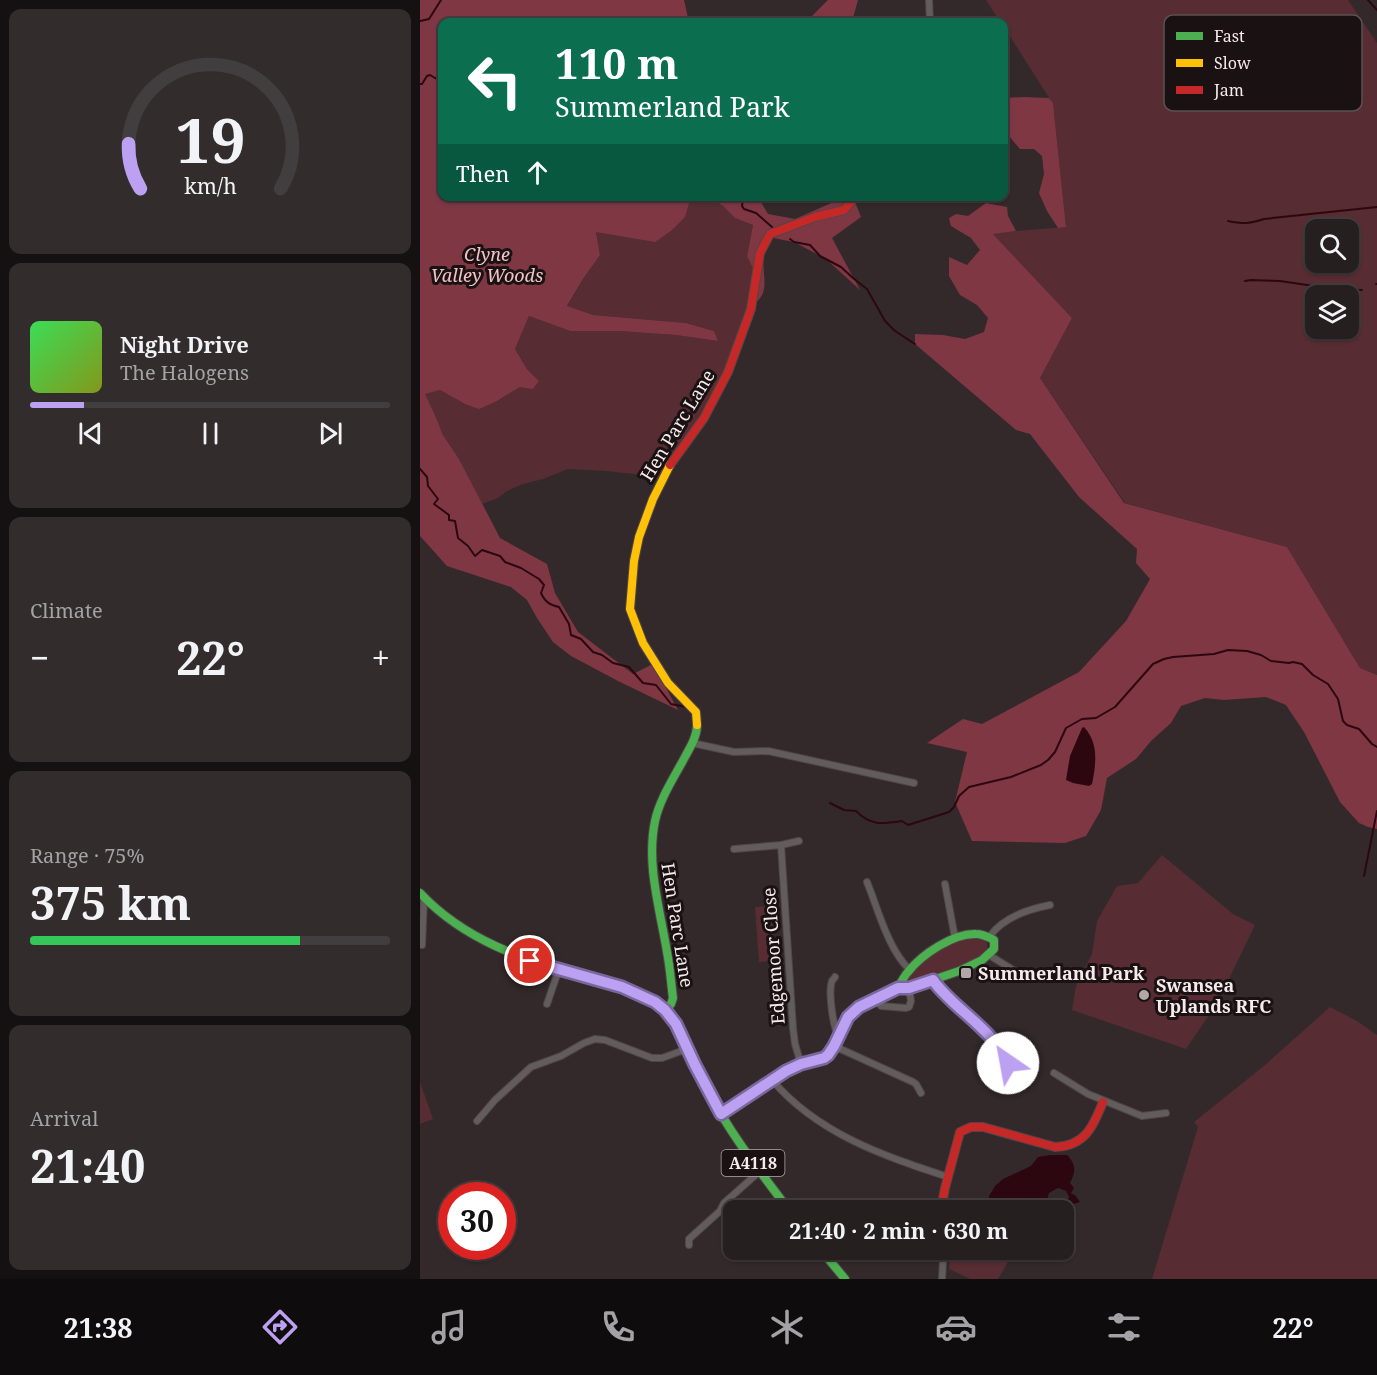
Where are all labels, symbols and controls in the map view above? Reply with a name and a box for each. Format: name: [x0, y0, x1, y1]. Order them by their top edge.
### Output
legend: [1164, 15, 1362, 111]
text: Fast: [1214, 25, 1245, 47]
text: 110 m: [555, 34, 679, 91]
icon: left: [456, 42, 534, 120]
text: Slow: [1214, 52, 1251, 74]
text: Jam: [1213, 79, 1244, 101]
text: Summerland Park: [555, 88, 790, 125]
text: 19: [175, 96, 245, 181]
icon: ahead: [521, 156, 554, 189]
text: Then: [456, 158, 509, 188]
text: km/h: [184, 171, 237, 200]
map controls: [1305, 219, 1359, 339]
button: search: [1305, 219, 1359, 273]
park label: Clyne Valley Woods: [431, 242, 543, 287]
button: layers: [1305, 285, 1359, 339]
text: Night Drive: [120, 329, 249, 359]
text: The Halogens: [120, 359, 249, 386]
street label: Hen Parc Lane: [634, 365, 720, 485]
icon: previous: [74, 417, 107, 450]
icon: pause: [194, 417, 227, 450]
icon: next: [314, 417, 347, 450]
text: Climate: [30, 597, 103, 624]
text: 22°: [176, 627, 245, 688]
text: −: [30, 635, 49, 680]
text: +: [372, 635, 390, 680]
text: Range · 75%: [30, 842, 144, 869]
street label: Hen Parc Lane: [656, 861, 700, 989]
text: 375 km: [30, 872, 191, 933]
street label: Edgemoor Close: [756, 887, 790, 1025]
pin: [504, 935, 555, 986]
icon: arrive: [513, 944, 546, 977]
place label: Summerland Park: [978, 961, 1145, 985]
marker: Summerland Park: [959, 966, 973, 980]
place label: Swansea Uplands RFC: [1156, 973, 1271, 1018]
marker: Swansea Uplands RFC: [1137, 988, 1151, 1002]
position arrow: [976, 1031, 1040, 1095]
text: Arrival: [30, 1105, 98, 1132]
text: 21:40: [30, 1135, 145, 1196]
road number: A4118: [722, 1150, 784, 1176]
speed limit sign: 30: [438, 1182, 516, 1260]
text: 21:40 · 2 min · 630 m: [789, 1215, 1008, 1245]
icon: directions: [259, 1306, 301, 1348]
icon: music: [428, 1306, 470, 1348]
icon: phone: [597, 1306, 639, 1348]
icon: climate: [766, 1306, 808, 1348]
icon: car: [935, 1306, 977, 1348]
icon: filters: [1103, 1306, 1145, 1348]
text: 21:38: [63, 1309, 133, 1346]
text: 22°: [1272, 1309, 1314, 1346]

